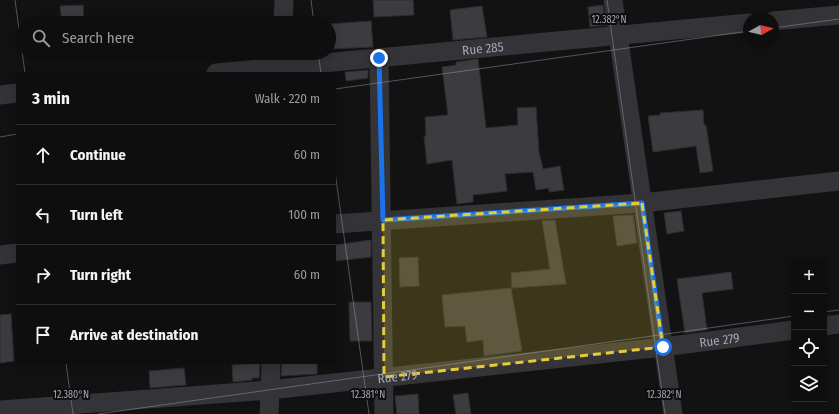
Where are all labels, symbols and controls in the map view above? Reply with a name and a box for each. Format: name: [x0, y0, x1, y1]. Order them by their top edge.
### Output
north arrow: [743, 12, 779, 48]
text: 12.382°N: [591, 14, 627, 26]
search box: [16, 16, 336, 60]
icon: search: [30, 27, 52, 49]
text: Search here: [62, 29, 134, 47]
street label: Rue 285: [461, 39, 504, 57]
route end: [370, 49, 388, 67]
text: 3 min: [32, 88, 70, 109]
text: Walk · 220 m: [255, 91, 320, 106]
icon: ahead: [32, 144, 54, 166]
text: Continue: [70, 146, 126, 164]
text: 60 m: [294, 147, 320, 162]
icon: left: [32, 204, 54, 226]
text: Turn left: [70, 206, 123, 224]
text: 100 m: [288, 207, 320, 222]
map controls: [791, 258, 827, 402]
button: +: [791, 258, 827, 294]
icon: right: [32, 264, 54, 286]
text: Turn right: [70, 266, 131, 284]
text: 60 m: [294, 267, 320, 282]
button: −: [791, 294, 827, 330]
icon: arrive: [32, 324, 54, 346]
text: Arrive at destination: [70, 326, 198, 344]
street label: Rue 279: [698, 330, 740, 350]
button: locate: [791, 330, 827, 366]
route start: [654, 338, 672, 356]
street label: Rue 279: [377, 366, 418, 386]
button: layers: [791, 366, 827, 402]
text: 12.380°N: [53, 389, 89, 401]
text: 12.381°N: [351, 389, 385, 401]
text: 12.382°N: [646, 389, 682, 401]

